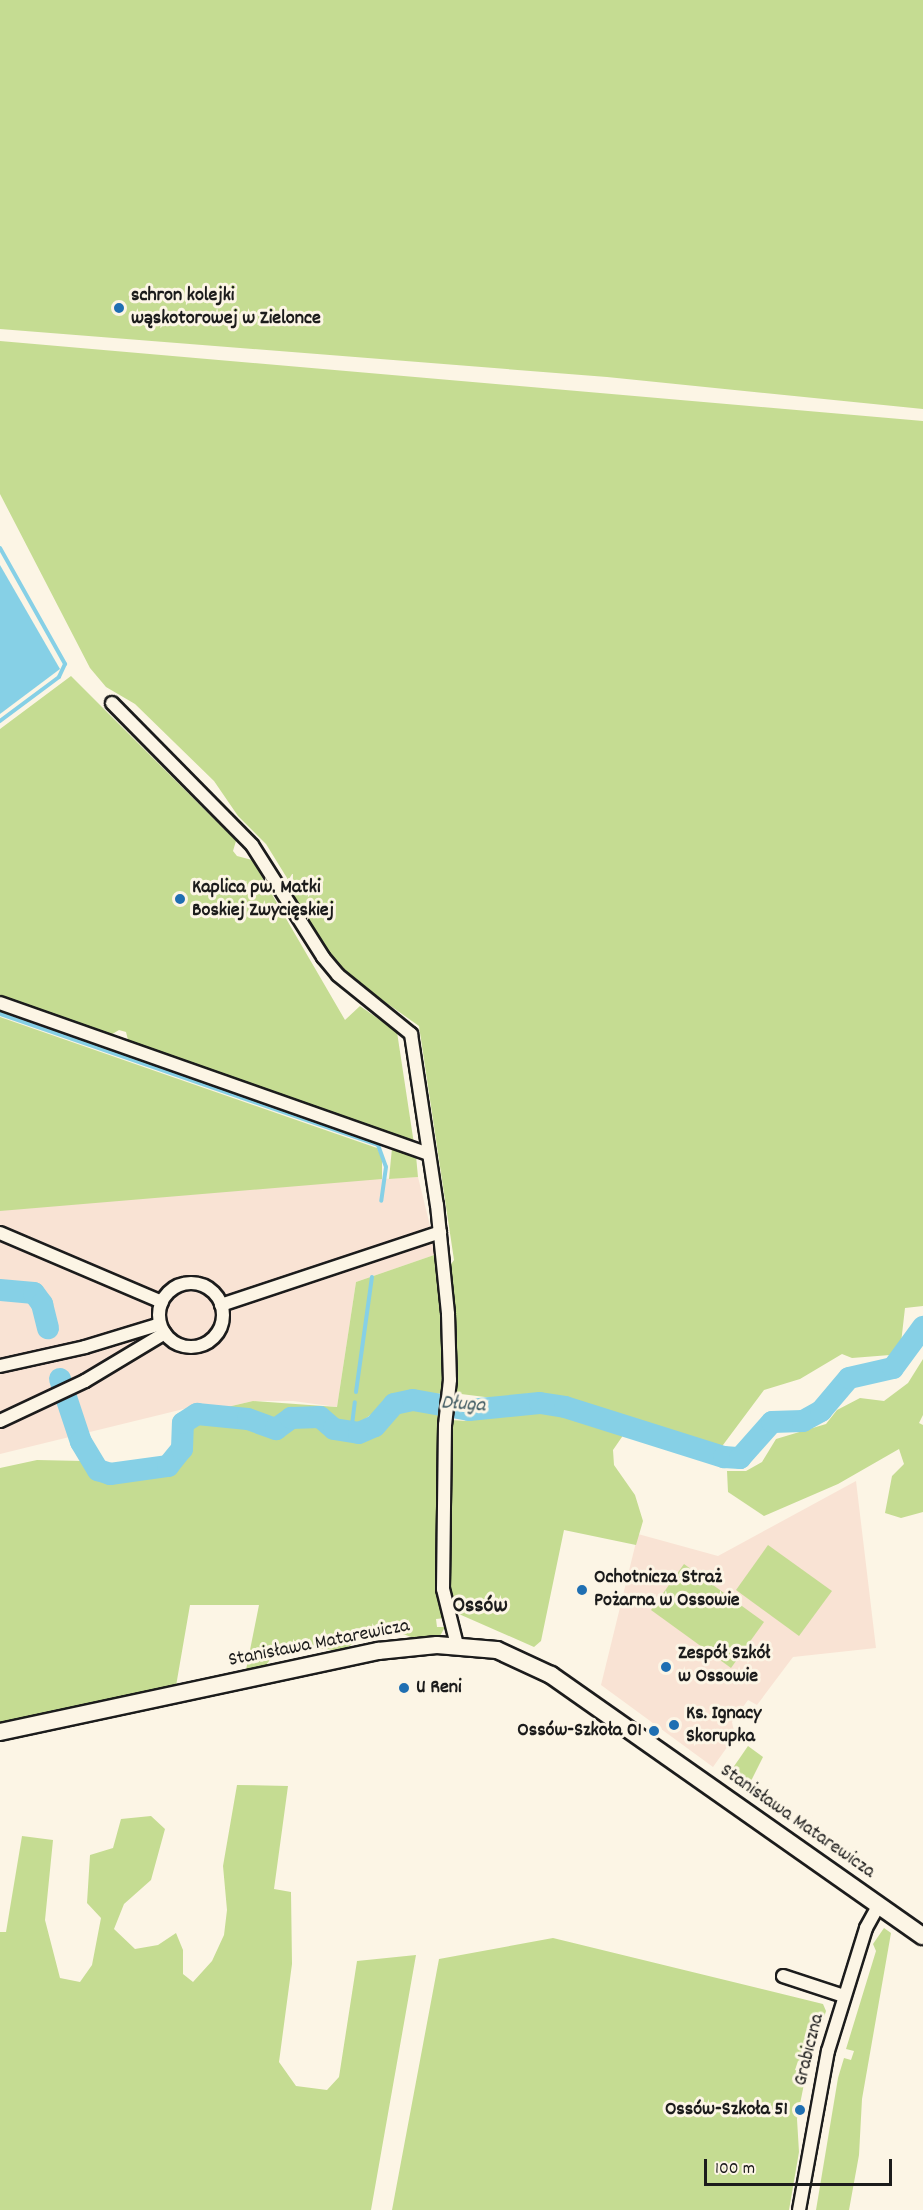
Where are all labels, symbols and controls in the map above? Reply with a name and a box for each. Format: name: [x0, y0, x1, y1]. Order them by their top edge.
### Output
place label: schron kolejki wąskotorowej w Zielonce: [131, 284, 321, 331]
marker: schron kolejki wąskotorowej w Zielonce: [112, 301, 126, 315]
place label: Kaplica pw. Matki Boskiej Zwycięskiej: [192, 876, 334, 923]
marker: Kaplica pw. Matki Boskiej Zwycięskiej: [173, 892, 187, 906]
water label: Długa: [440, 1391, 486, 1419]
place label: Ochotnicza Straż Pożarna w Ossowie: [594, 1566, 740, 1613]
marker: Ochotnicza Straż Pożarna w Ossowie: [575, 1583, 589, 1597]
district label: Ossów: [452, 1594, 508, 1620]
street label: Stanisława Matarewicza: [226, 1615, 412, 1673]
place label: Zespół Szkół w Ossowie: [678, 1643, 770, 1690]
marker: Zespół Szkół w Ossowie: [659, 1660, 673, 1674]
place label: U Reni: [416, 1676, 462, 1700]
marker: U Reni: [397, 1681, 411, 1695]
place label: Ks. Ignacy Skorupka: [686, 1702, 761, 1749]
marker: Ks. Ignacy Skorupka: [667, 1718, 681, 1732]
place label: Ossów-Szkoła 01: [517, 1719, 642, 1743]
marker: Ossów-Szkoła 01: [647, 1724, 661, 1738]
street label: Stanisława Matarewicza: [715, 1759, 879, 1885]
street label: Grabiczna: [789, 2011, 831, 2089]
place label: Ossów-Szkoła 51: [665, 2098, 788, 2122]
marker: Ossów-Szkoła 51: [793, 2103, 807, 2117]
scale bar: [707, 2147, 894, 2185]
text: 100 m: [715, 2157, 755, 2182]

